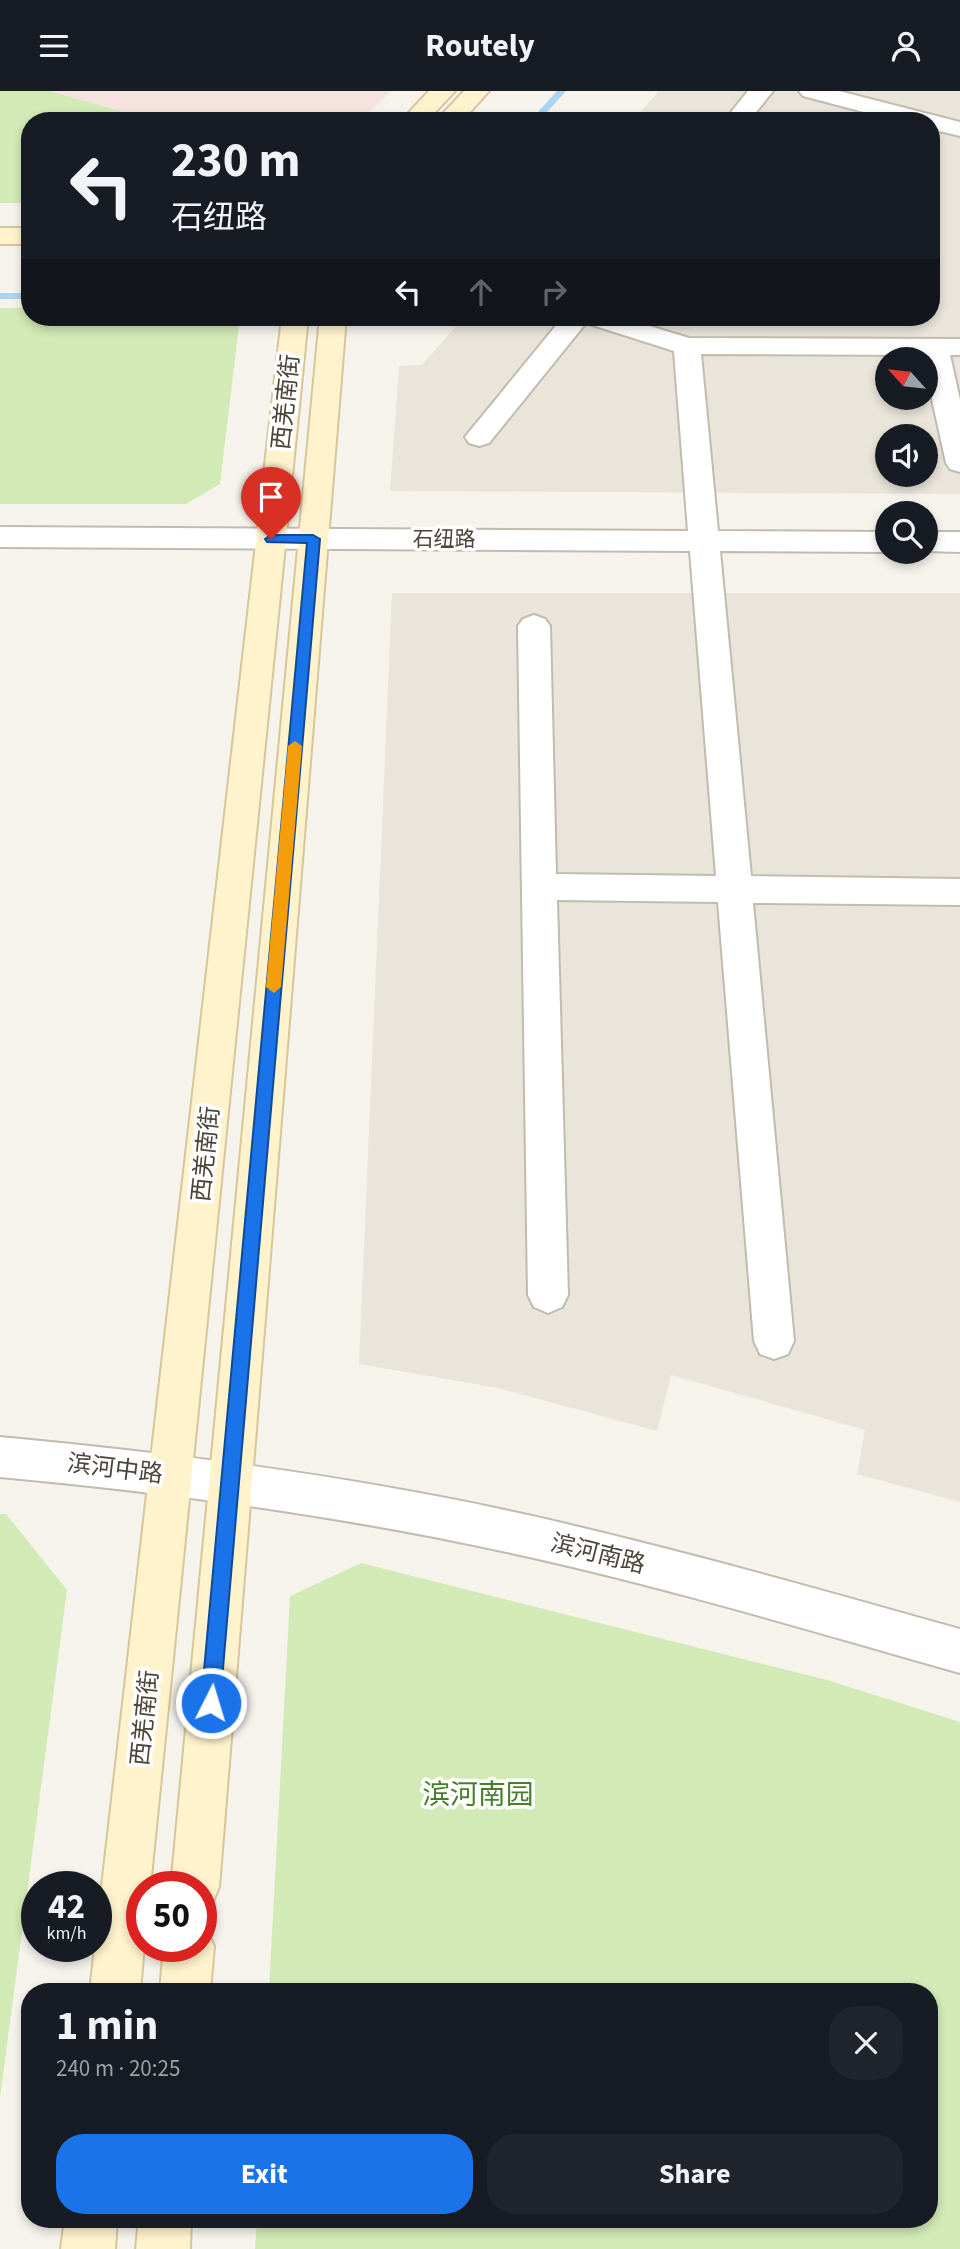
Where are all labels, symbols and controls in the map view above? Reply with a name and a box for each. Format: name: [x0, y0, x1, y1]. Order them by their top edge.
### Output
text: Routely: [425, 23, 535, 69]
icon: menu: [35, 27, 73, 65]
icon: person: [887, 27, 925, 65]
text: 230 m: [171, 126, 300, 196]
icon: left: [56, 140, 147, 231]
text: 石纽路: [171, 195, 267, 241]
icon: left: [389, 273, 427, 311]
icon: ahead: [462, 273, 500, 311]
icon: right: [535, 273, 573, 311]
north arrow: [875, 347, 938, 409]
map controls: [875, 347, 938, 564]
street label: 西羌南街: [264, 352, 308, 452]
button: sound: [875, 424, 938, 487]
pin: [241, 467, 301, 539]
icon: arrive: [252, 478, 290, 516]
button: search: [875, 501, 938, 564]
street label: 石纽路: [413, 524, 476, 554]
street label: 西羌南街: [184, 1104, 228, 1204]
street label: 滨河中路: [65, 1446, 165, 1492]
street label: 滨河南路: [547, 1525, 649, 1583]
position arrow: [174, 1666, 248, 1740]
street label: 西羌南街: [123, 1668, 167, 1768]
park label: 滨河南园: [422, 1775, 534, 1815]
speed limit sign: 50: [126, 1871, 217, 1962]
text: 42: [48, 1882, 85, 1932]
text: km/h: [47, 1921, 86, 1946]
text: 1 min: [56, 1996, 158, 2056]
button: close: [829, 2006, 903, 2080]
text: 240 m · 20:25: [56, 2052, 180, 2085]
button: Exit: [56, 2134, 473, 2214]
button: Share: [487, 2134, 903, 2214]

